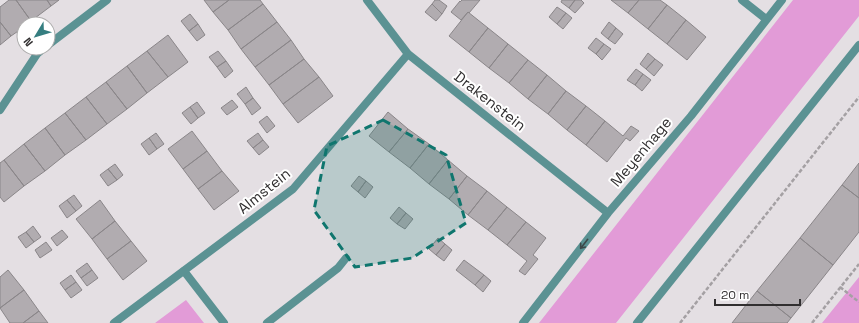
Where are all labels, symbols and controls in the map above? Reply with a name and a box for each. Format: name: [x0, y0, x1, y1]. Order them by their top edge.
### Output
north arrow: [16, 16, 56, 56]
text: N: [20, 35, 36, 49]
street label: Drakenstein: [451, 67, 530, 135]
street label: Meyenhage: [606, 113, 675, 190]
street label: Almstein: [234, 164, 294, 218]
one-way arrow: [580, 238, 588, 249]
scale bar: [715, 281, 800, 307]
text: 20 m: [721, 287, 749, 303]

